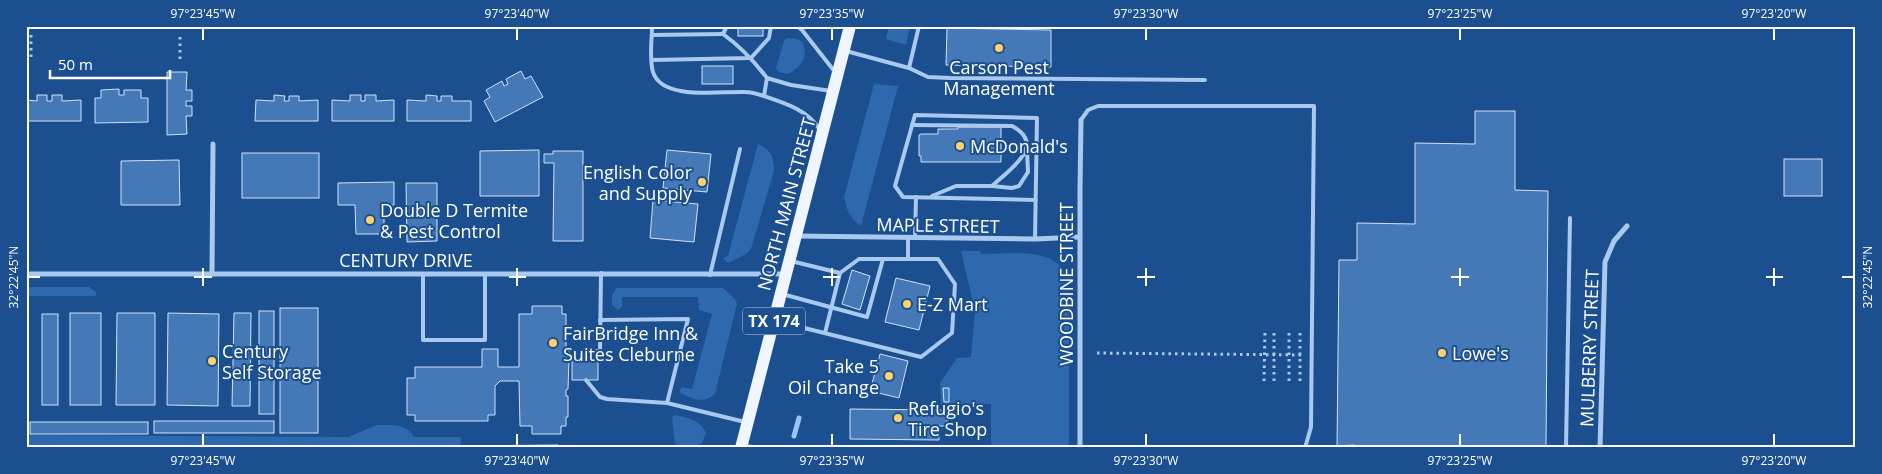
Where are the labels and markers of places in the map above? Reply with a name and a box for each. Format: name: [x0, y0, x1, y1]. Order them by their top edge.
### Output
marker: Carson Pest Management: [993, 42, 1005, 54]
place label: Carson Pest Management: [943, 55, 1055, 100]
place label: McDonald's: [970, 134, 1068, 158]
marker: McDonald's: [954, 140, 966, 152]
place label: English Color and Supply: [583, 160, 693, 205]
marker: English Color and Supply: [696, 176, 708, 188]
place label: Double D Termite & Pest Control: [380, 198, 528, 243]
marker: Double D Termite & Pest Control: [364, 214, 376, 226]
place label: E-Z Mart: [917, 292, 988, 316]
marker: E-Z Mart: [901, 298, 913, 310]
place label: FairBridge Inn & Suites Cleburne: [563, 321, 699, 366]
marker: FairBridge Inn & Suites Cleburne: [547, 337, 559, 349]
place label: Century Self Storage: [222, 339, 322, 384]
place label: Lowe's: [1452, 341, 1509, 365]
marker: Lowe's: [1436, 347, 1448, 359]
place label: Take 5 Oil Change: [788, 354, 879, 399]
marker: Century Self Storage: [206, 355, 218, 367]
marker: Take 5 Oil Change: [883, 370, 895, 382]
place label: Refugio's Tire Shop: [908, 396, 987, 441]
marker: Refugio's Tire Shop: [892, 412, 904, 424]

